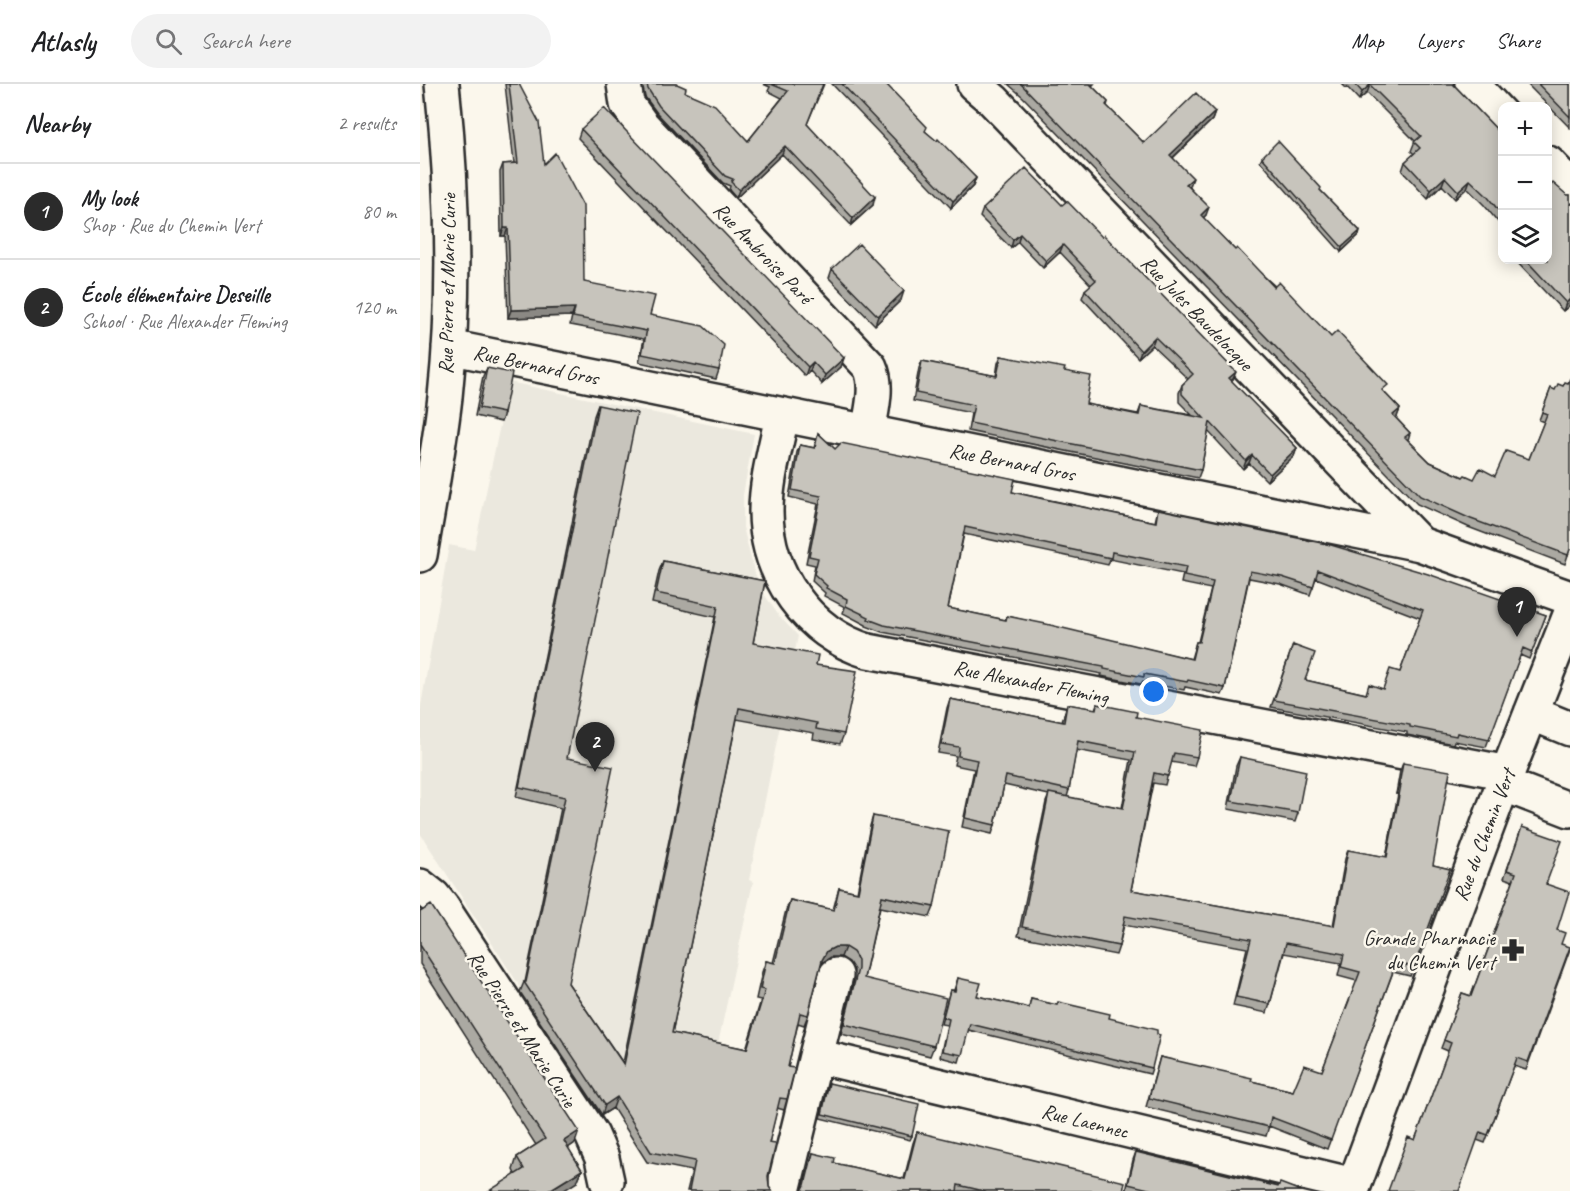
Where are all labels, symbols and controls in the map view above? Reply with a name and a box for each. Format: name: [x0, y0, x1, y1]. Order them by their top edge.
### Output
search box: [131, 14, 551, 68]
text: Atlasly: [30, 24, 95, 59]
icon: search: [152, 25, 185, 58]
text: Search here: [200, 27, 290, 55]
text: Map: [1351, 28, 1384, 54]
text: Layers: [1417, 28, 1463, 54]
text: Share: [1496, 28, 1540, 54]
map controls: [1498, 102, 1552, 264]
button: +: [1498, 102, 1552, 156]
text: Nearby: [24, 107, 89, 140]
text: 2 results: [337, 111, 396, 136]
button: −: [1498, 156, 1552, 210]
text: My look: [81, 185, 138, 213]
street label: Rue Pierre et Marie Curie: [432, 192, 462, 375]
street label: Rue Ambroise Paré: [708, 197, 820, 312]
text: 1: [39, 199, 48, 224]
text: 80 m: [362, 199, 396, 224]
button: layers: [1498, 210, 1552, 264]
text: Shop · Rue du Chemin Vert: [81, 213, 261, 238]
street label: Rue Jules Baudelocque: [1135, 250, 1260, 378]
text: École élémentaire Deseille: [81, 281, 270, 309]
text: 2: [39, 295, 48, 320]
text: 120 m: [353, 295, 396, 320]
text: School · Rue Alexander Fleming: [81, 309, 287, 334]
street label: Rue Bernard Gros: [471, 339, 603, 391]
street label: Rue Bernard Gros: [947, 437, 1079, 487]
pin: 1: [1498, 588, 1536, 637]
street label: Rue Alexander Fleming: [951, 654, 1112, 710]
your location: [1139, 677, 1168, 706]
pin: 2: [576, 722, 615, 772]
street label: Rue du Chemin Vert: [1447, 763, 1522, 905]
place label: Grande Pharmacie du Chemin Vert: [1364, 925, 1498, 975]
pharmacy icon: Grande Pharmacie du Chemin Vert: [1500, 937, 1526, 963]
street label: Rue Pierre et Marie Curie: [462, 946, 583, 1113]
street label: Rue Laennec: [1039, 1098, 1132, 1145]

